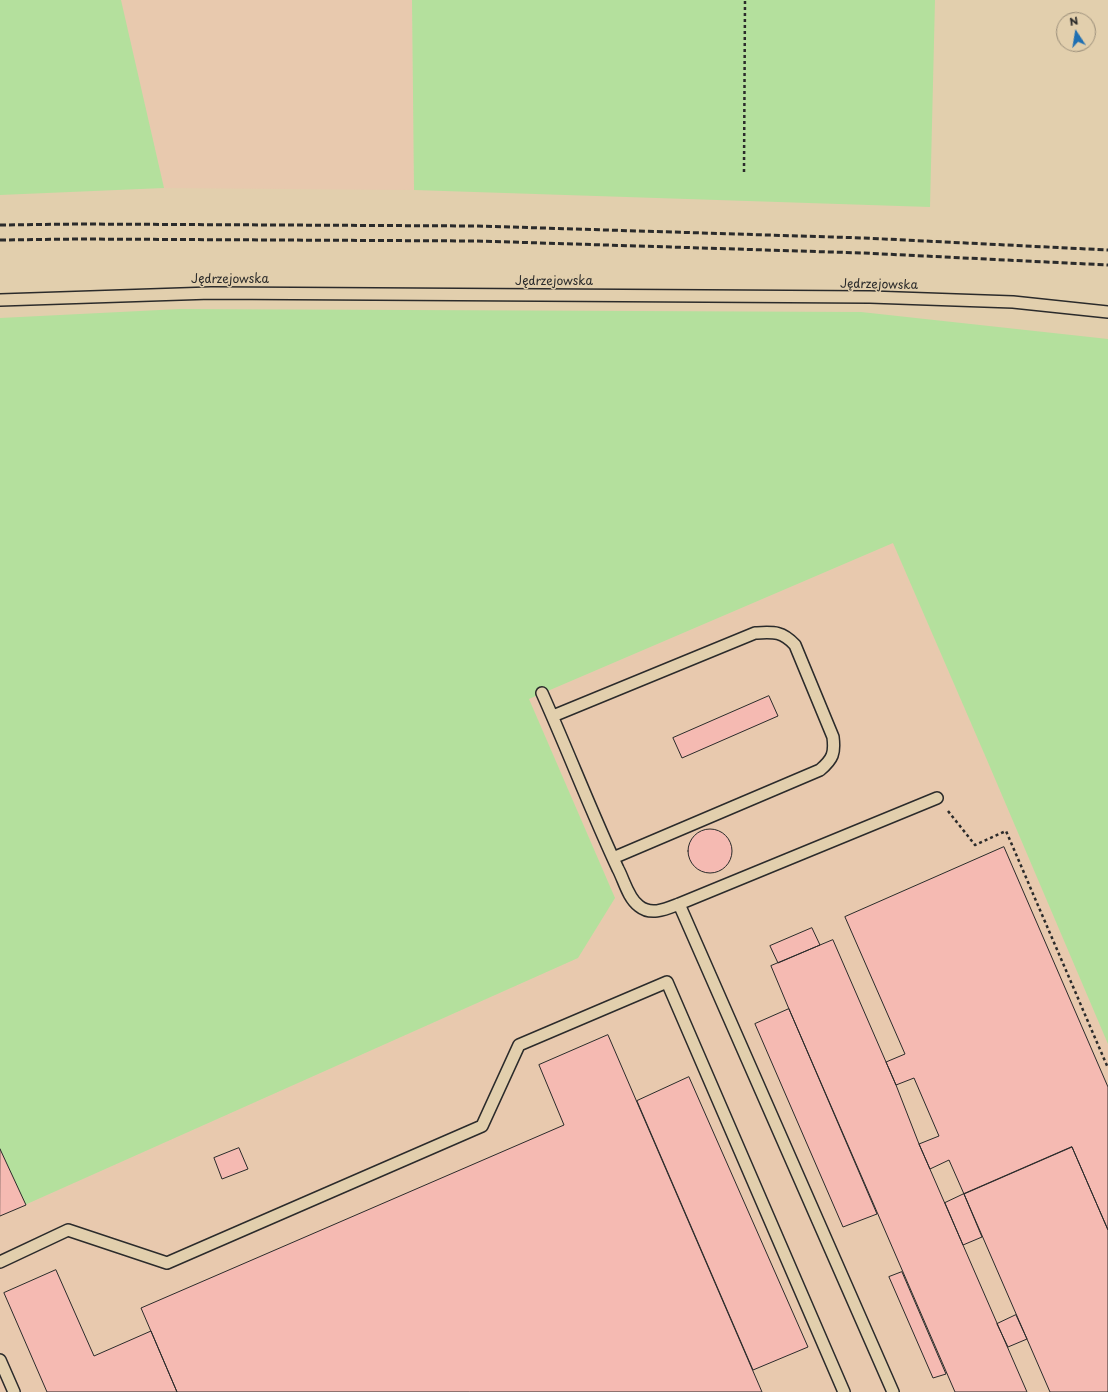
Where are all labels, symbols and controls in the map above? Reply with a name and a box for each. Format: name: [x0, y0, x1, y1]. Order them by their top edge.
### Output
north arrow: [1056, 12, 1096, 52]
text: N: [1068, 12, 1080, 30]
street label: Jędrzejowska: [191, 273, 269, 287]
street label: Jędrzejowska: [515, 275, 593, 289]
street label: Jędrzejowska: [840, 277, 918, 293]

